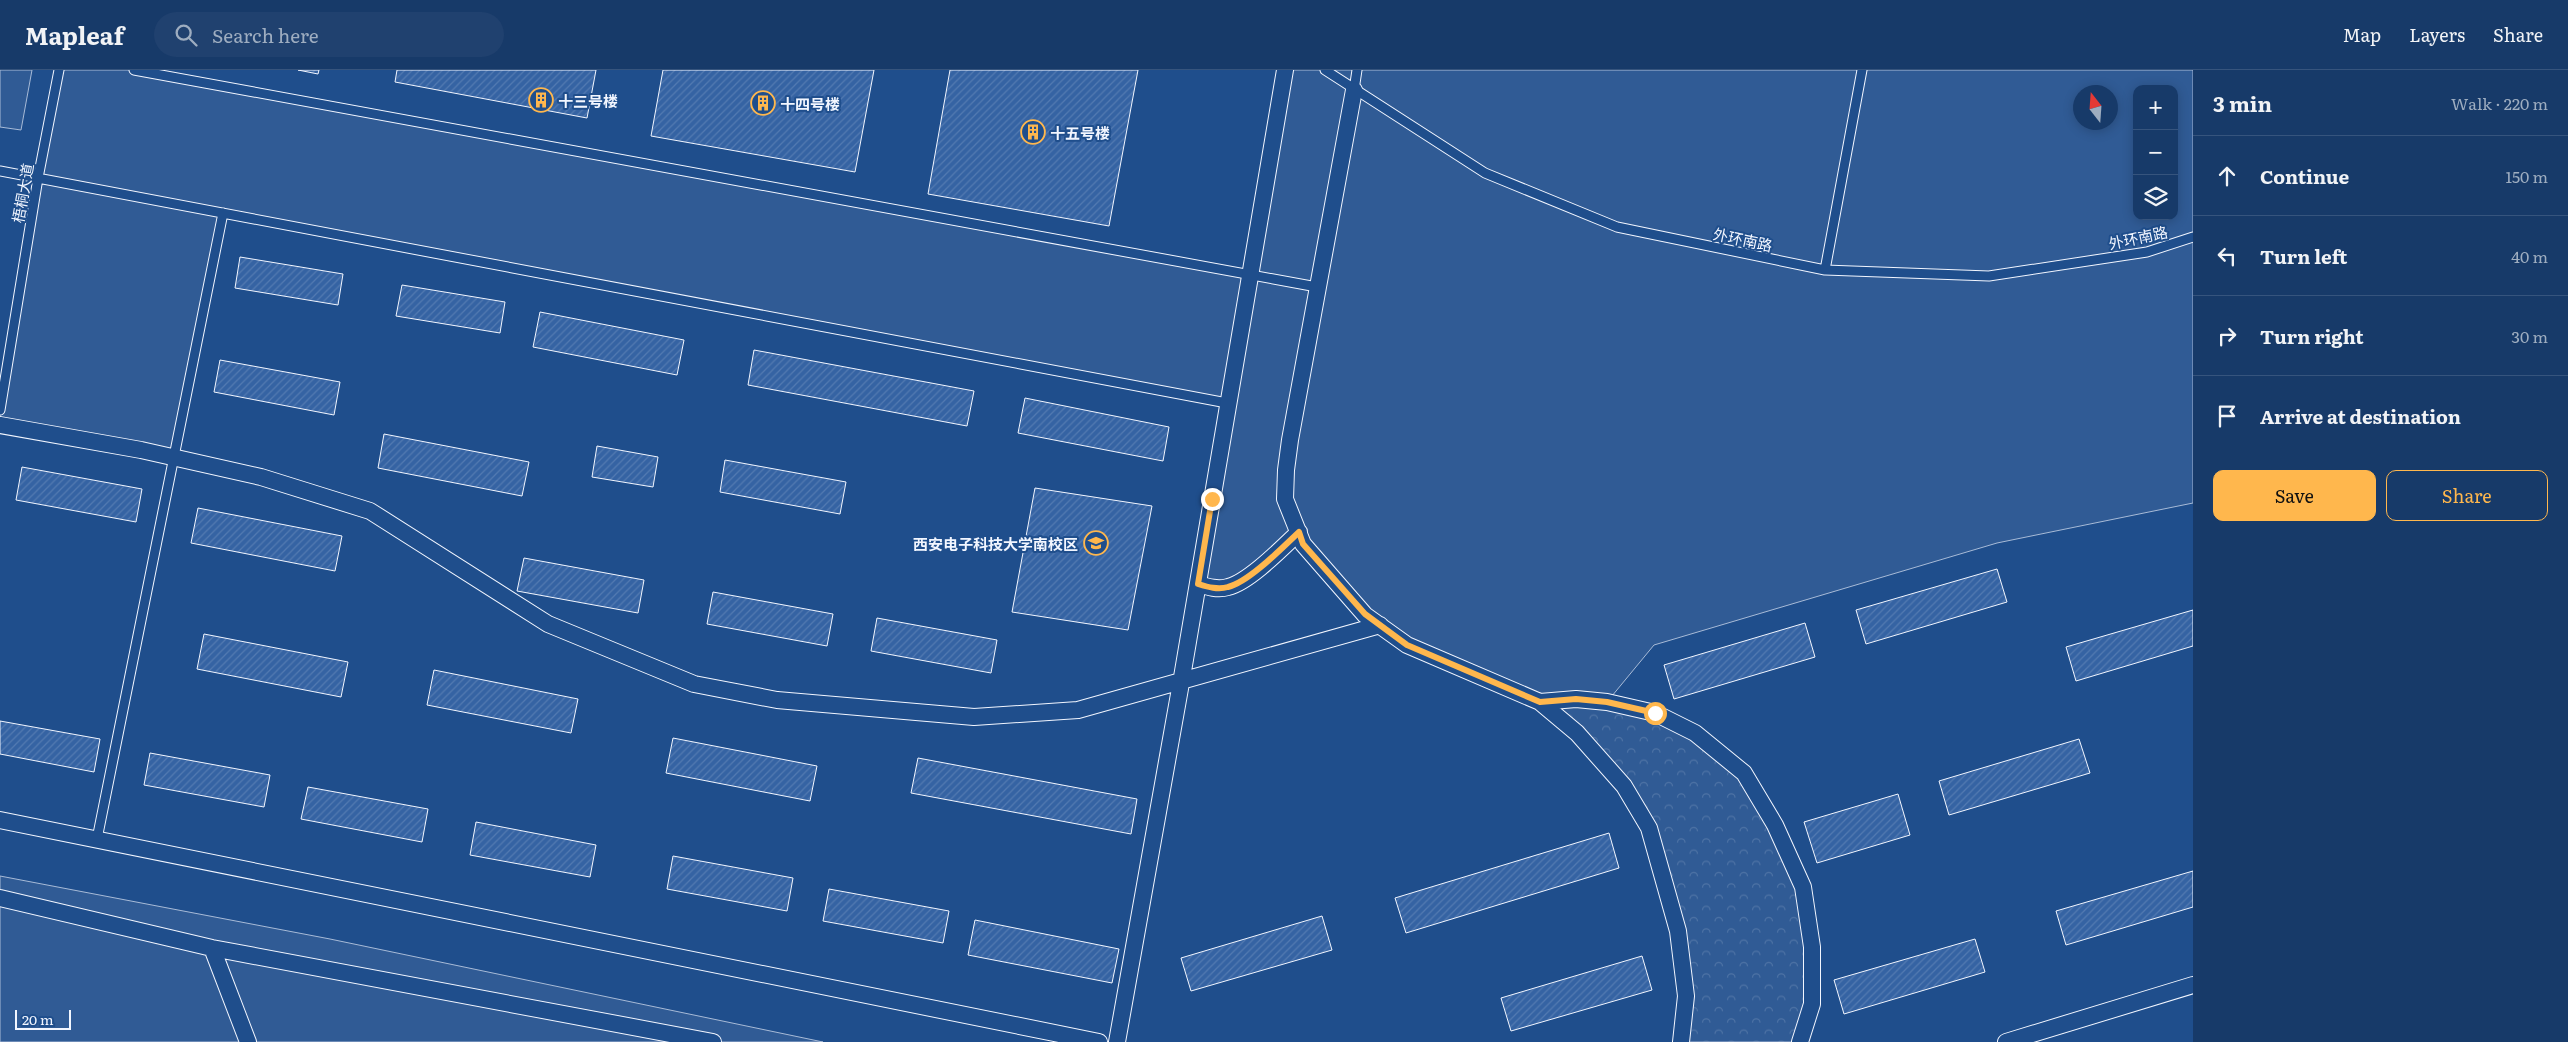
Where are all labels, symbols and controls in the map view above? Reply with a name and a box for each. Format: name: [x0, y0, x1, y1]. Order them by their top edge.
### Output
search box: [154, 12, 504, 57]
text: Mapleaf: [25, 17, 124, 52]
icon: search: [172, 21, 200, 49]
text: Search here: [212, 21, 319, 49]
text: Map: [2343, 21, 2381, 48]
text: Layers: [2409, 21, 2465, 48]
text: Share: [2493, 21, 2543, 48]
north arrow: [2073, 85, 2118, 130]
map controls: [2133, 85, 2178, 220]
button: +: [2133, 85, 2178, 130]
building icon: 十三号楼: [528, 87, 554, 113]
text: 3 min: [2213, 87, 2272, 118]
place label: 十三号楼: [558, 89, 618, 112]
building icon: 十四号楼: [750, 90, 776, 116]
text: Walk · 220 m: [2451, 91, 2548, 115]
place label: 十四号楼: [780, 92, 840, 115]
building icon: 十五号楼: [1020, 119, 1046, 145]
place label: 十五号楼: [1050, 121, 1110, 144]
button: −: [2133, 130, 2178, 175]
street label: 梧桐大道: [5, 161, 39, 225]
icon: ahead: [2213, 162, 2241, 190]
text: Continue: [2260, 162, 2349, 190]
text: 150 m: [2505, 164, 2548, 188]
button: layers: [2133, 175, 2178, 220]
street label: 外环南路: [2106, 220, 2170, 254]
street label: 外环南路: [1711, 222, 1775, 256]
icon: left: [2213, 242, 2241, 270]
text: Turn left: [2260, 242, 2347, 270]
text: 40 m: [2511, 244, 2548, 268]
icon: right: [2213, 322, 2241, 350]
text: Turn right: [2260, 322, 2364, 350]
text: 30 m: [2511, 324, 2548, 348]
icon: arrive: [2213, 402, 2241, 430]
text: Arrive at destination: [2260, 402, 2461, 430]
button: Save: [2213, 470, 2376, 521]
button: Share: [2386, 470, 2548, 521]
route end: [1201, 488, 1224, 511]
school or university icon: 西安电子科技大学南校区: [1083, 530, 1109, 556]
place label: 西安电子科技大学南校区: [913, 532, 1078, 555]
route start: [1644, 702, 1667, 725]
scale bar: [15, 1007, 71, 1030]
text: 20 m: [22, 1009, 54, 1029]

